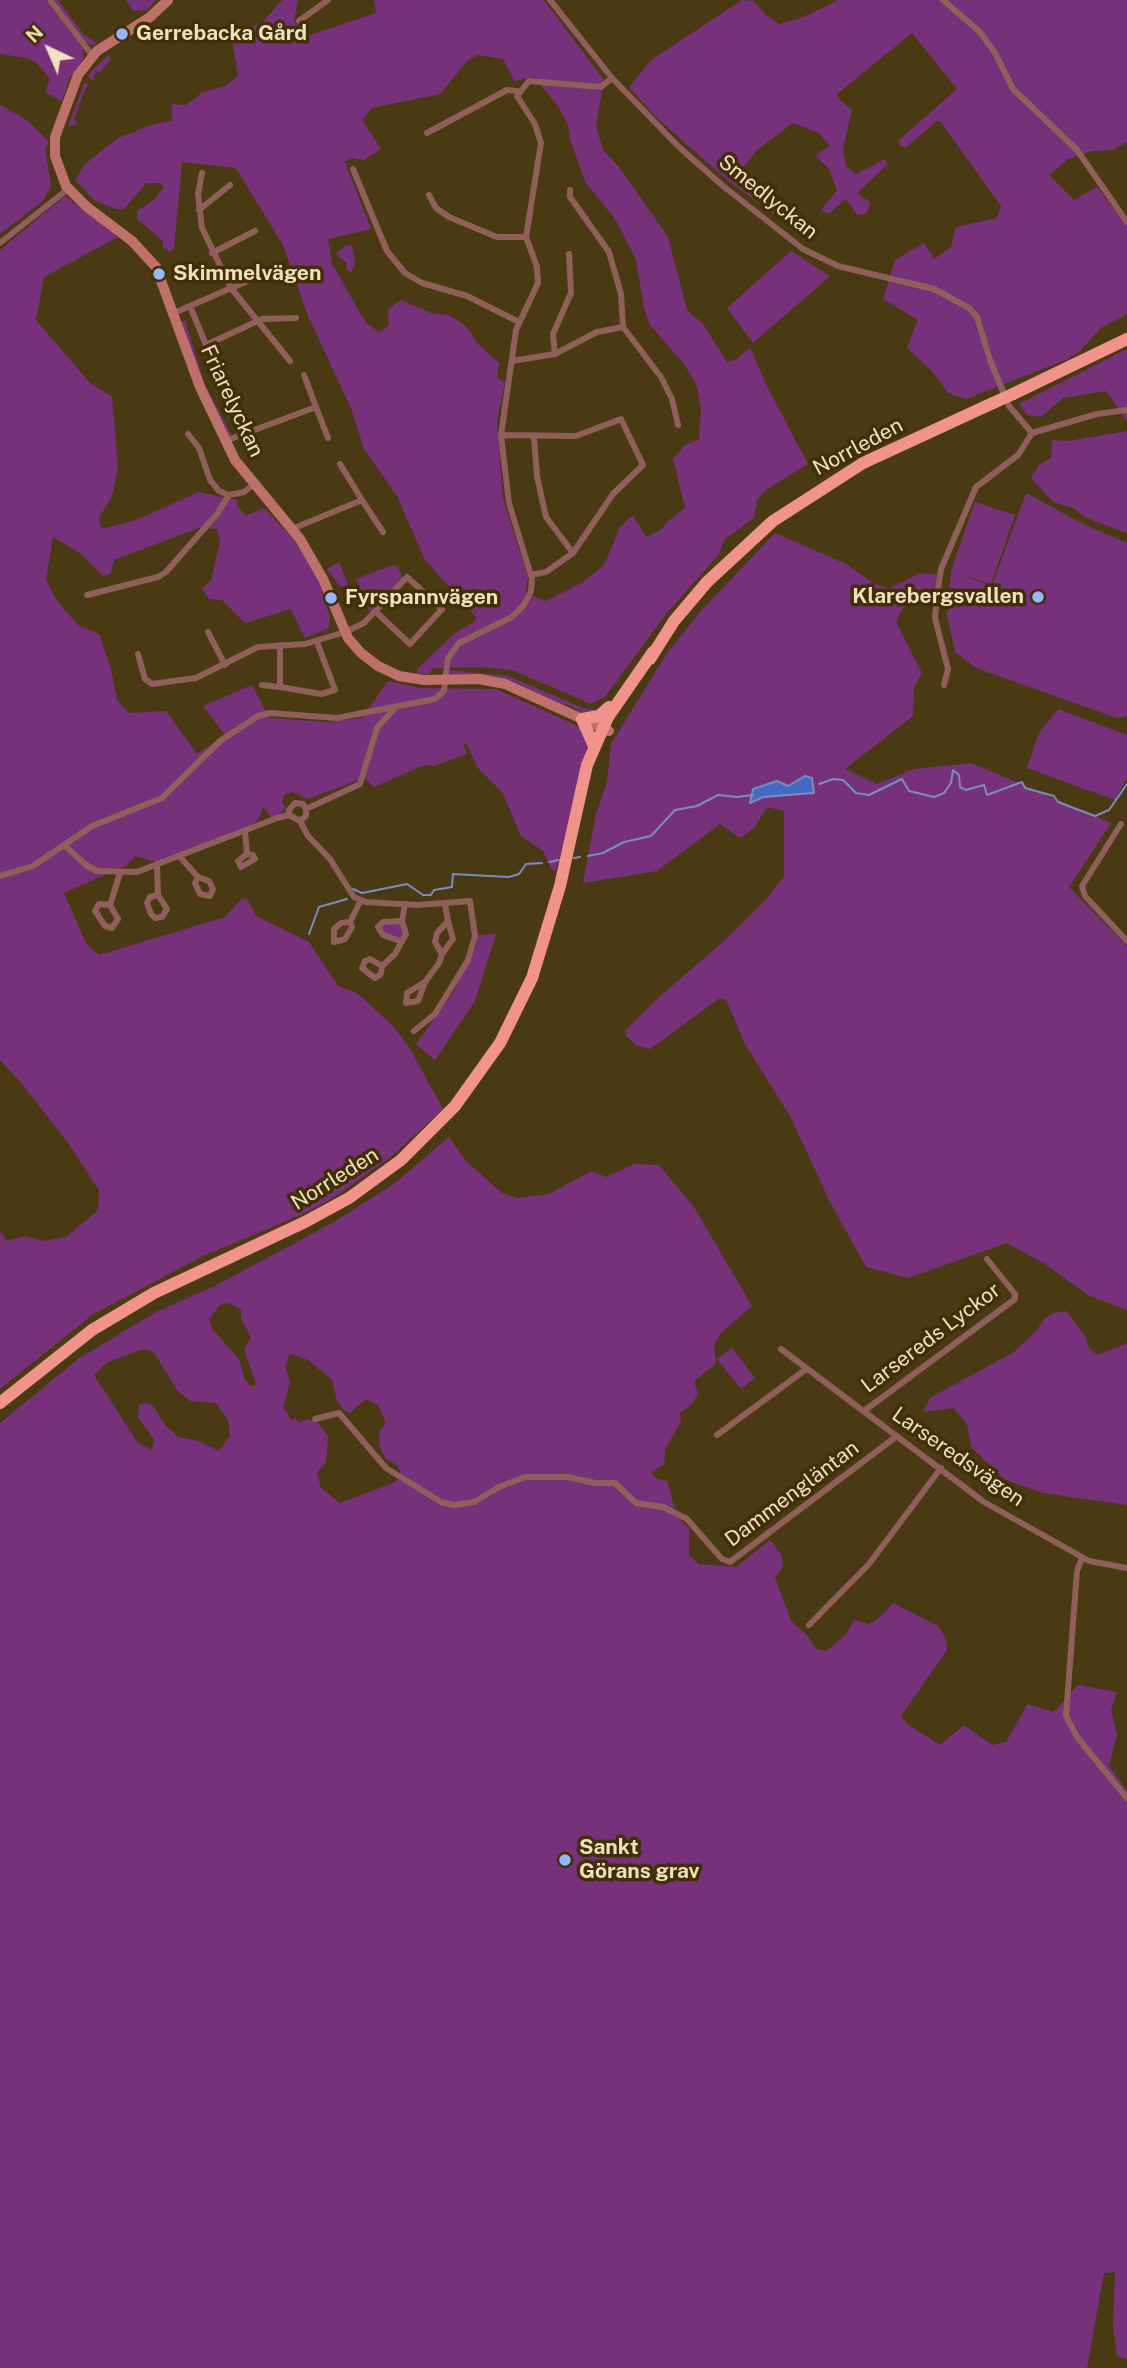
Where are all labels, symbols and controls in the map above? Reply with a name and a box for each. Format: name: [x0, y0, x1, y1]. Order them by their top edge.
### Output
north arrow: [14, 14, 84, 84]
text: N: [21, 21, 47, 47]
place label: Gerrebacka Gård: [136, 21, 307, 47]
marker: Gerrebacka Gård: [114, 26, 130, 42]
street label: Smedlyckan: [713, 149, 823, 245]
place label: Skimmelvägen: [173, 261, 321, 287]
marker: Skimmelvägen: [151, 266, 167, 282]
street label: Friarelyckan: [195, 341, 269, 461]
street label: Norrleden: [809, 413, 907, 481]
place label: Klarebergsvallen: [852, 584, 1024, 610]
place label: Fyrspannvägen: [345, 585, 498, 611]
marker: Klarebergsvallen: [1030, 589, 1046, 605]
marker: Fyrspannvägen: [323, 590, 339, 606]
street label: Norrleden: [287, 1142, 383, 1216]
street label: Larsereds Lyckor: [857, 1278, 1005, 1398]
street label: Larseredsvägen: [887, 1402, 1029, 1512]
street label: Dammengläntan: [720, 1436, 864, 1552]
place label: Sankt Görans grav: [579, 1835, 700, 1885]
marker: Sankt Görans grav: [557, 1852, 573, 1868]

